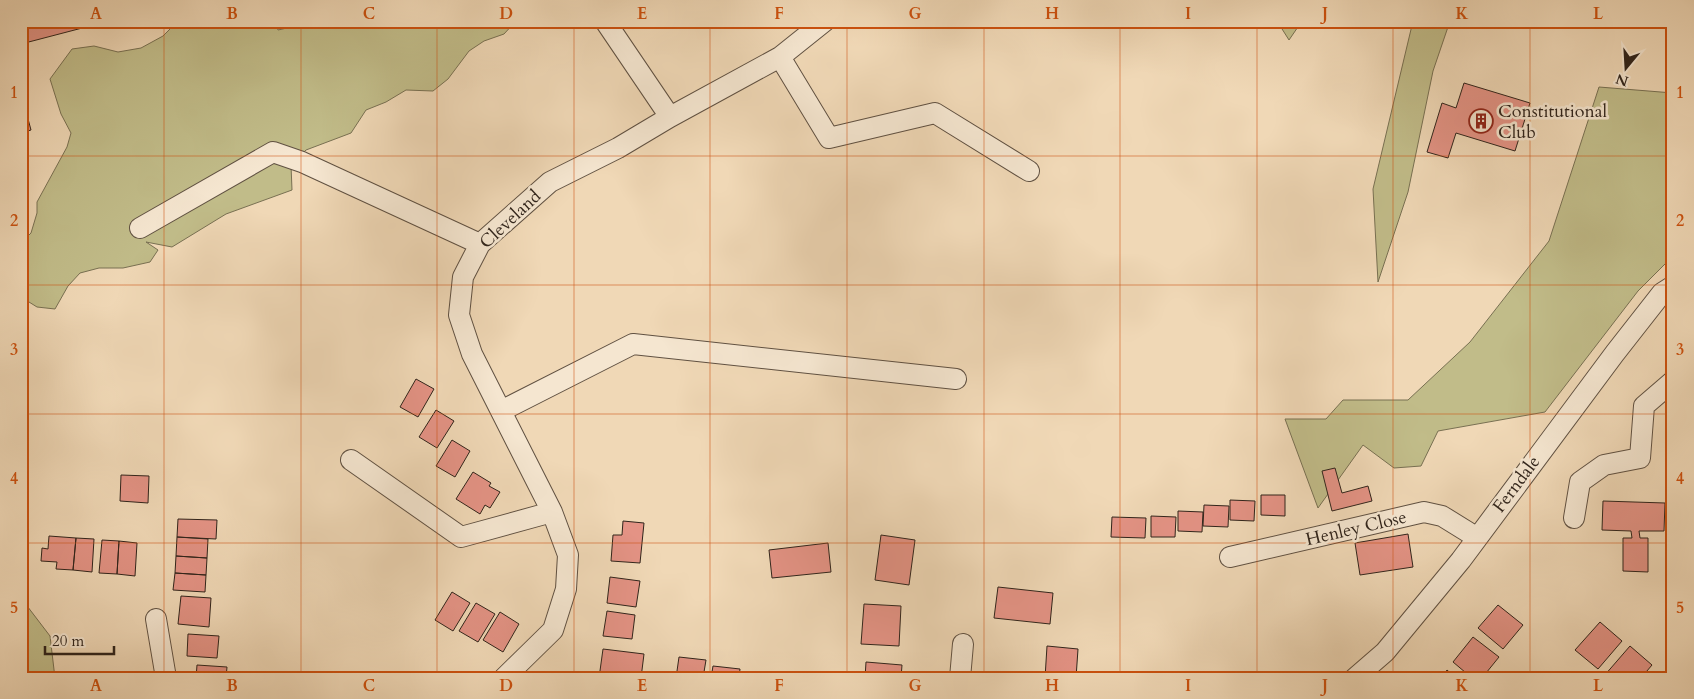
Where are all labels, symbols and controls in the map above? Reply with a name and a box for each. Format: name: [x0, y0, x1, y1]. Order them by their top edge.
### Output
text: A: [90, 3, 102, 25]
text: B: [226, 3, 238, 25]
text: C: [363, 3, 375, 25]
text: D: [499, 3, 513, 25]
text: E: [637, 3, 647, 25]
text: F: [774, 3, 784, 25]
text: G: [908, 3, 922, 25]
text: H: [1045, 3, 1059, 25]
text: I: [1185, 3, 1191, 25]
text: J: [1320, 3, 1328, 25]
text: K: [1456, 3, 1469, 25]
text: L: [1593, 3, 1604, 25]
north arrow: [1602, 42, 1652, 92]
text: N: [1613, 69, 1631, 91]
text: 1: [10, 82, 18, 104]
text: 1: [1676, 82, 1684, 104]
place label: Constitutional Club: [1498, 99, 1608, 145]
building icon: Constitutional Club: [1468, 108, 1494, 134]
street label: Cleveland: [474, 184, 547, 254]
text: 2: [10, 210, 18, 232]
text: 2: [1676, 210, 1684, 232]
text: 3: [10, 339, 18, 361]
text: 3: [1676, 339, 1684, 361]
street label: Ferndale: [1487, 451, 1546, 518]
text: 4: [10, 468, 18, 490]
text: 4: [1676, 468, 1684, 490]
street label: Henley Close: [1303, 505, 1409, 552]
text: 5: [10, 597, 18, 619]
text: 5: [1676, 597, 1684, 619]
scale bar: [45, 624, 114, 656]
text: 20 m: [52, 631, 84, 651]
text: A: [90, 675, 102, 697]
text: B: [226, 675, 238, 697]
text: C: [363, 675, 375, 697]
text: D: [499, 675, 513, 697]
text: E: [637, 675, 647, 697]
text: F: [774, 675, 784, 697]
text: G: [908, 675, 922, 697]
text: H: [1045, 675, 1059, 697]
text: I: [1185, 675, 1191, 697]
text: J: [1320, 675, 1328, 697]
text: K: [1456, 675, 1469, 697]
text: L: [1593, 675, 1604, 697]

